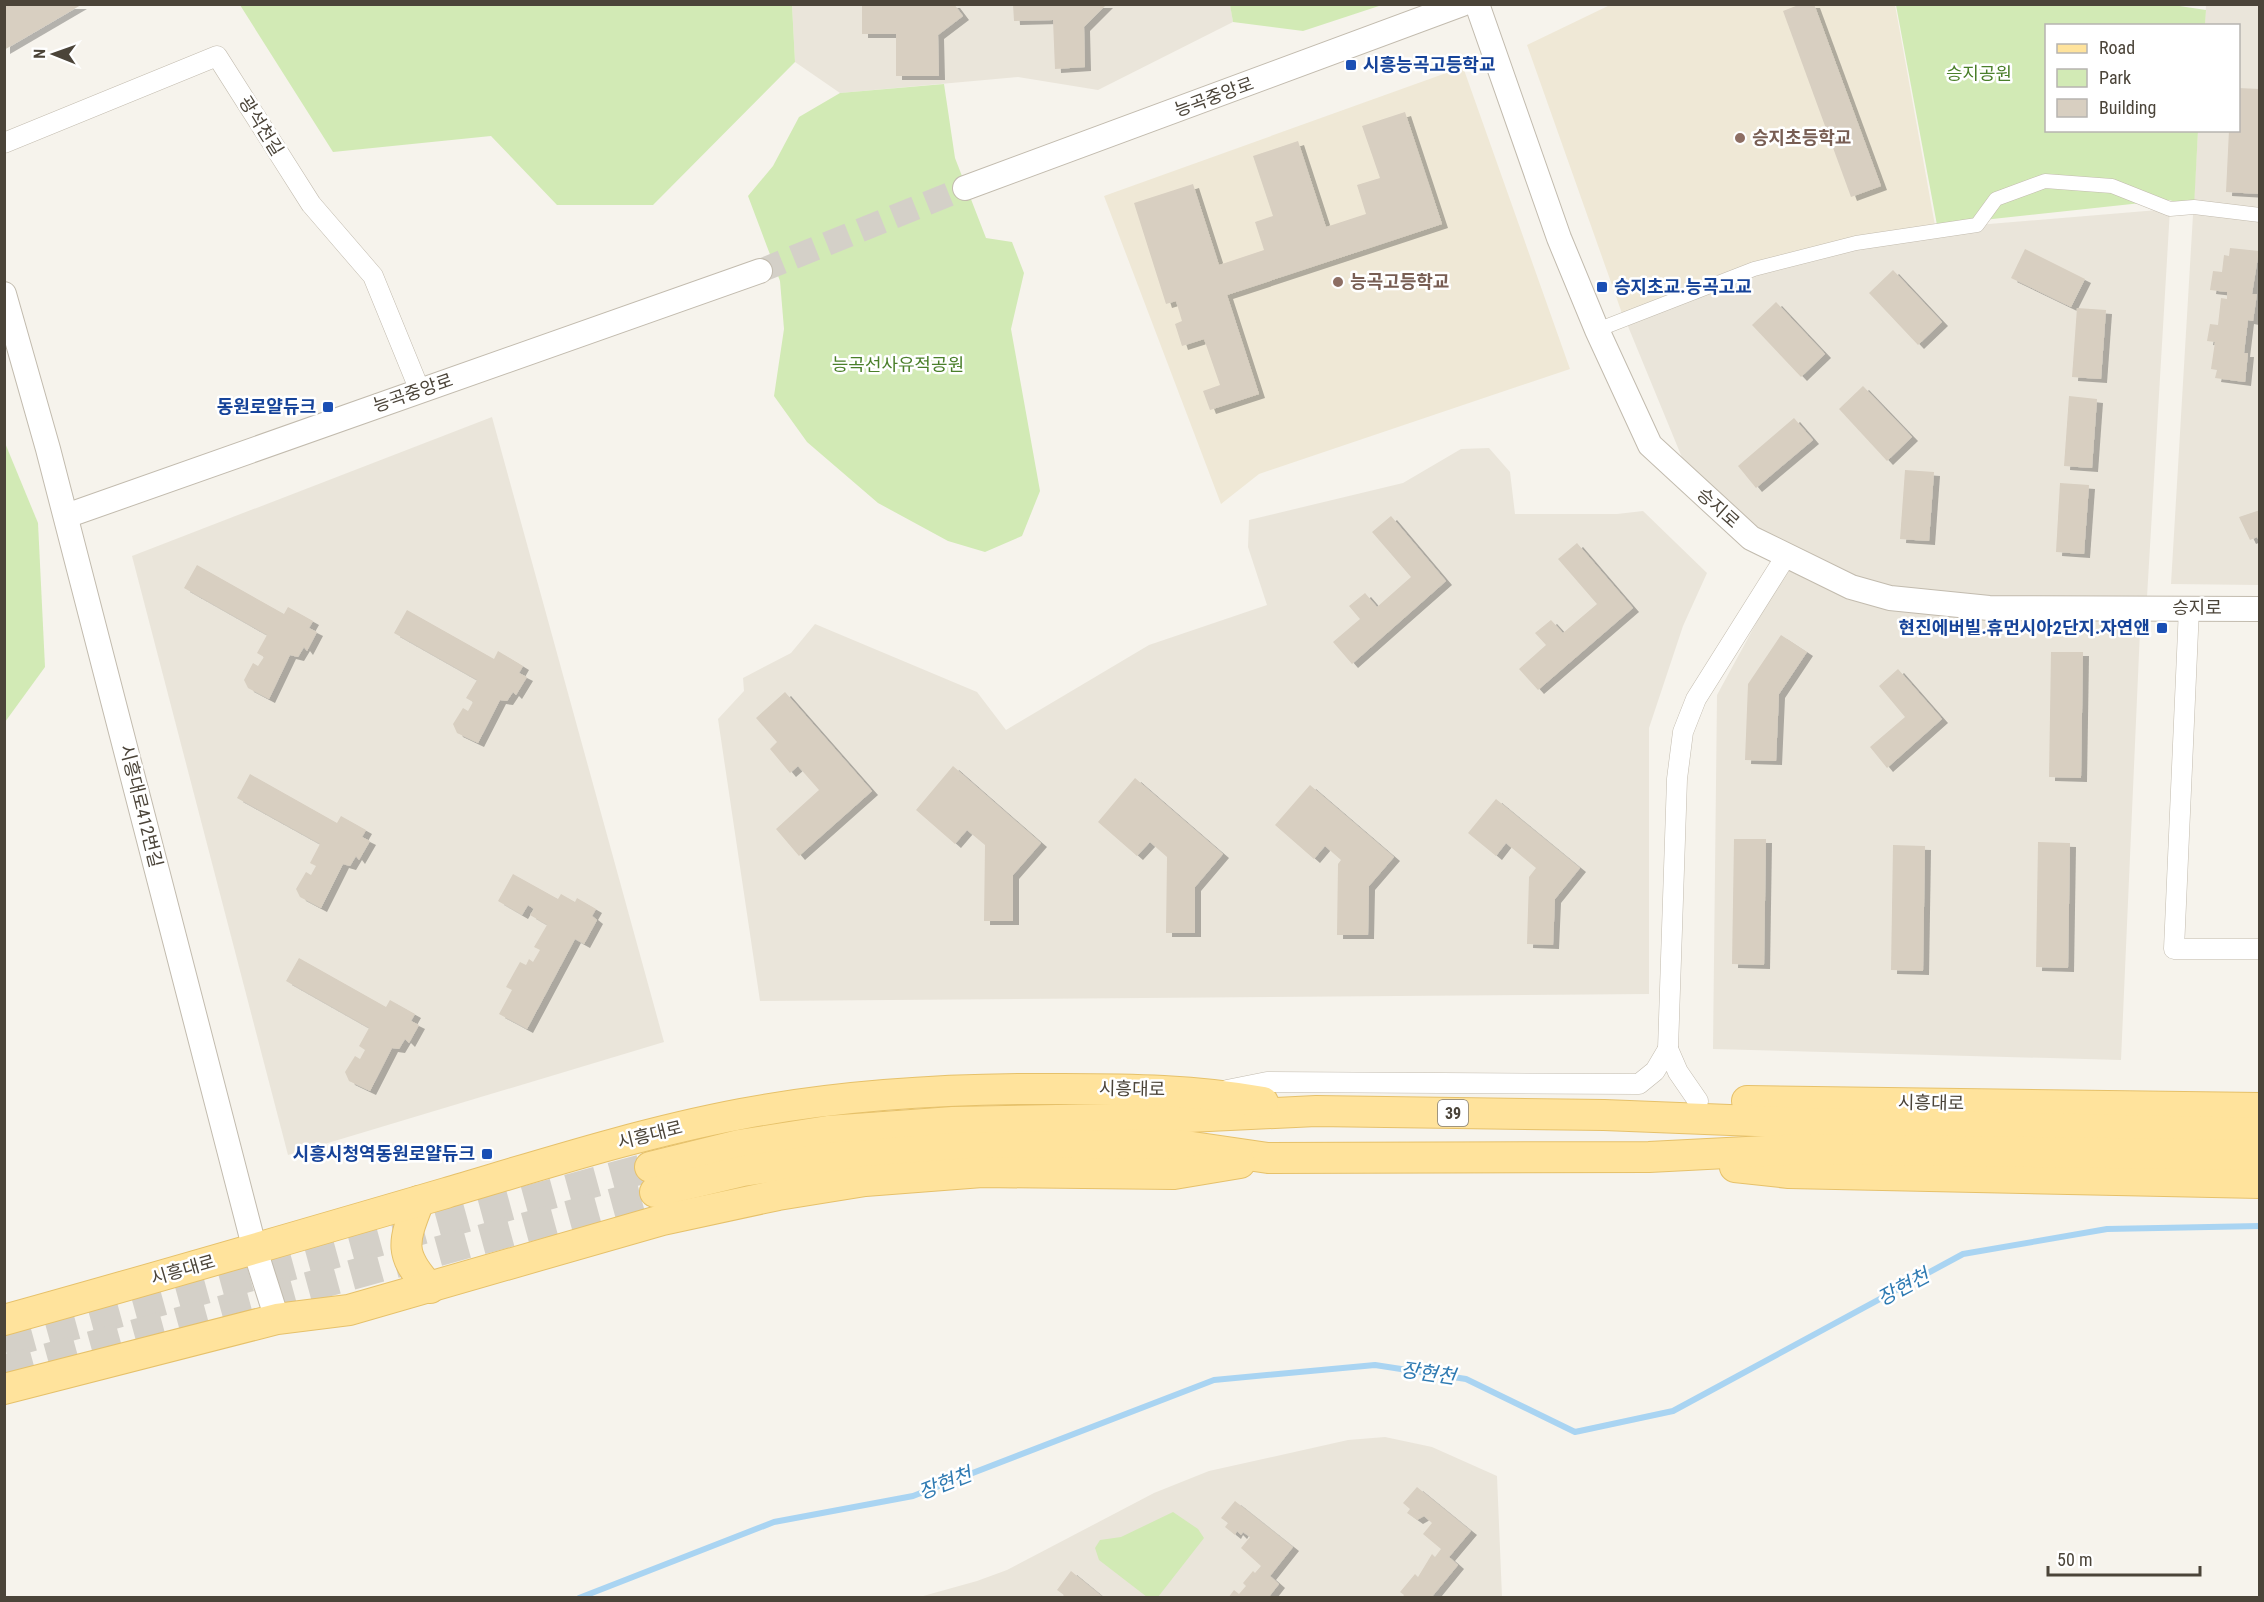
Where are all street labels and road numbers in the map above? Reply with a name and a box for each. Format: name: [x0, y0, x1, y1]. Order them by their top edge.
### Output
street label: 능곡중앙로: [1171, 73, 1256, 121]
street label: 광석천길: [235, 92, 288, 159]
street label: 능곡중앙로: [370, 369, 455, 416]
street label: 승지로: [1693, 483, 1744, 532]
street label: 승지로: [2172, 597, 2222, 618]
street label: 시흥대로412번길: [116, 742, 167, 870]
street label: 시흥대로: [1099, 1077, 1165, 1100]
street label: 시흥대로: [1898, 1091, 1964, 1114]
road number: 39: [1438, 1100, 1468, 1126]
street label: 시흥대로: [615, 1116, 685, 1153]
street label: 시흥대로: [148, 1250, 218, 1289]

